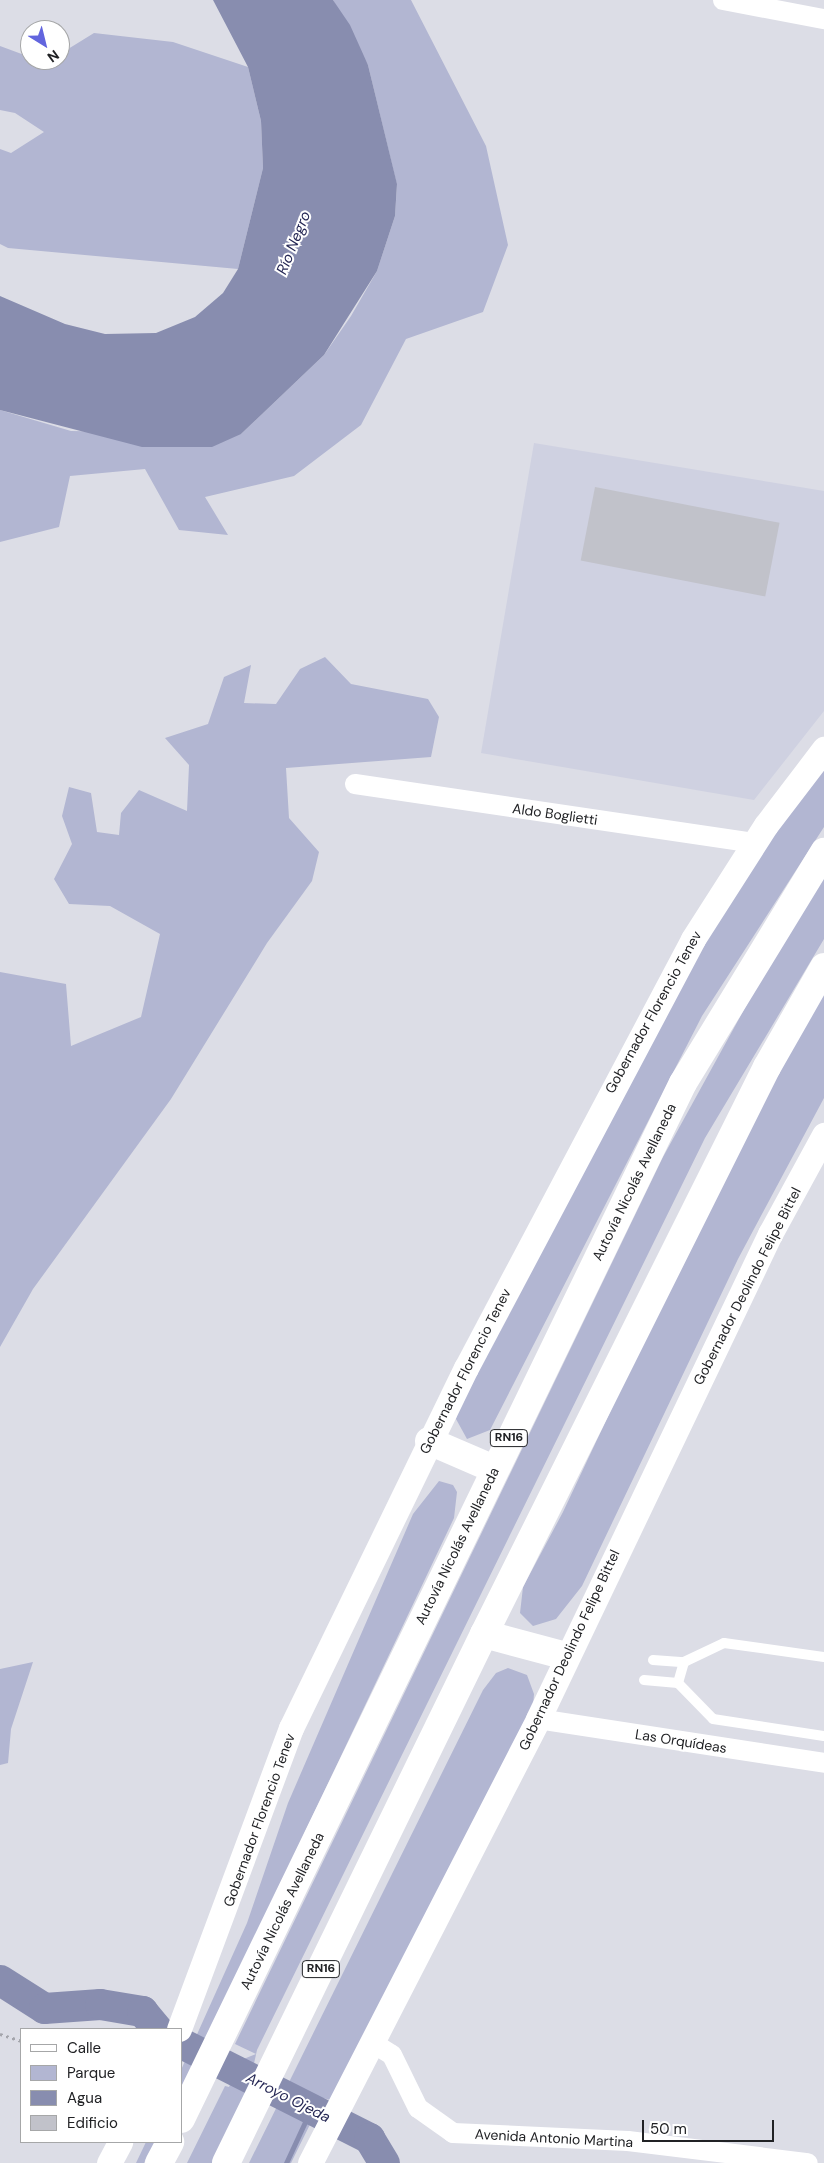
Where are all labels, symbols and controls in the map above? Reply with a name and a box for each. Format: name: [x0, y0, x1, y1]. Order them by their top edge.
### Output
north arrow: [20, 20, 70, 70]
text: N: [44, 46, 63, 67]
water label: Río Negro: [273, 209, 315, 277]
street label: Aldo Boglietti: [511, 800, 599, 828]
street label: Gobernador Florencio Tenev: [601, 928, 705, 1096]
street label: Autovía Nicolás Avellaneda: [589, 1101, 679, 1263]
street label: Gobernador Deolindo Felipe Bittel: [690, 1184, 804, 1388]
street label: Gobernador Florencio Tenev: [416, 1286, 514, 1456]
road number: RN16: [489, 1429, 529, 1448]
street label: Autovía Nicolás Avellaneda: [412, 1465, 502, 1627]
street label: Gobernador Deolindo Felipe Bittel: [515, 1547, 623, 1753]
street label: Las Orquídeas: [634, 1725, 728, 1757]
street label: Gobernador Florencio Tenev: [220, 1731, 298, 1909]
street label: Autovía Nicolás Avellaneda: [237, 1830, 327, 1992]
road number: RN16: [301, 1960, 341, 1978]
legend: [20, 2028, 182, 2143]
text: Calle: [67, 2038, 101, 2058]
text: Parque: [67, 2063, 115, 2083]
water label: Arroyo Ojeda: [243, 2069, 333, 2127]
text: Agua: [67, 2088, 102, 2108]
scale bar: [644, 2110, 776, 2142]
text: Edificio: [67, 2113, 118, 2133]
text: 50 m: [650, 2119, 687, 2139]
street label: Avenida Antonio Martina: [474, 2125, 634, 2151]

